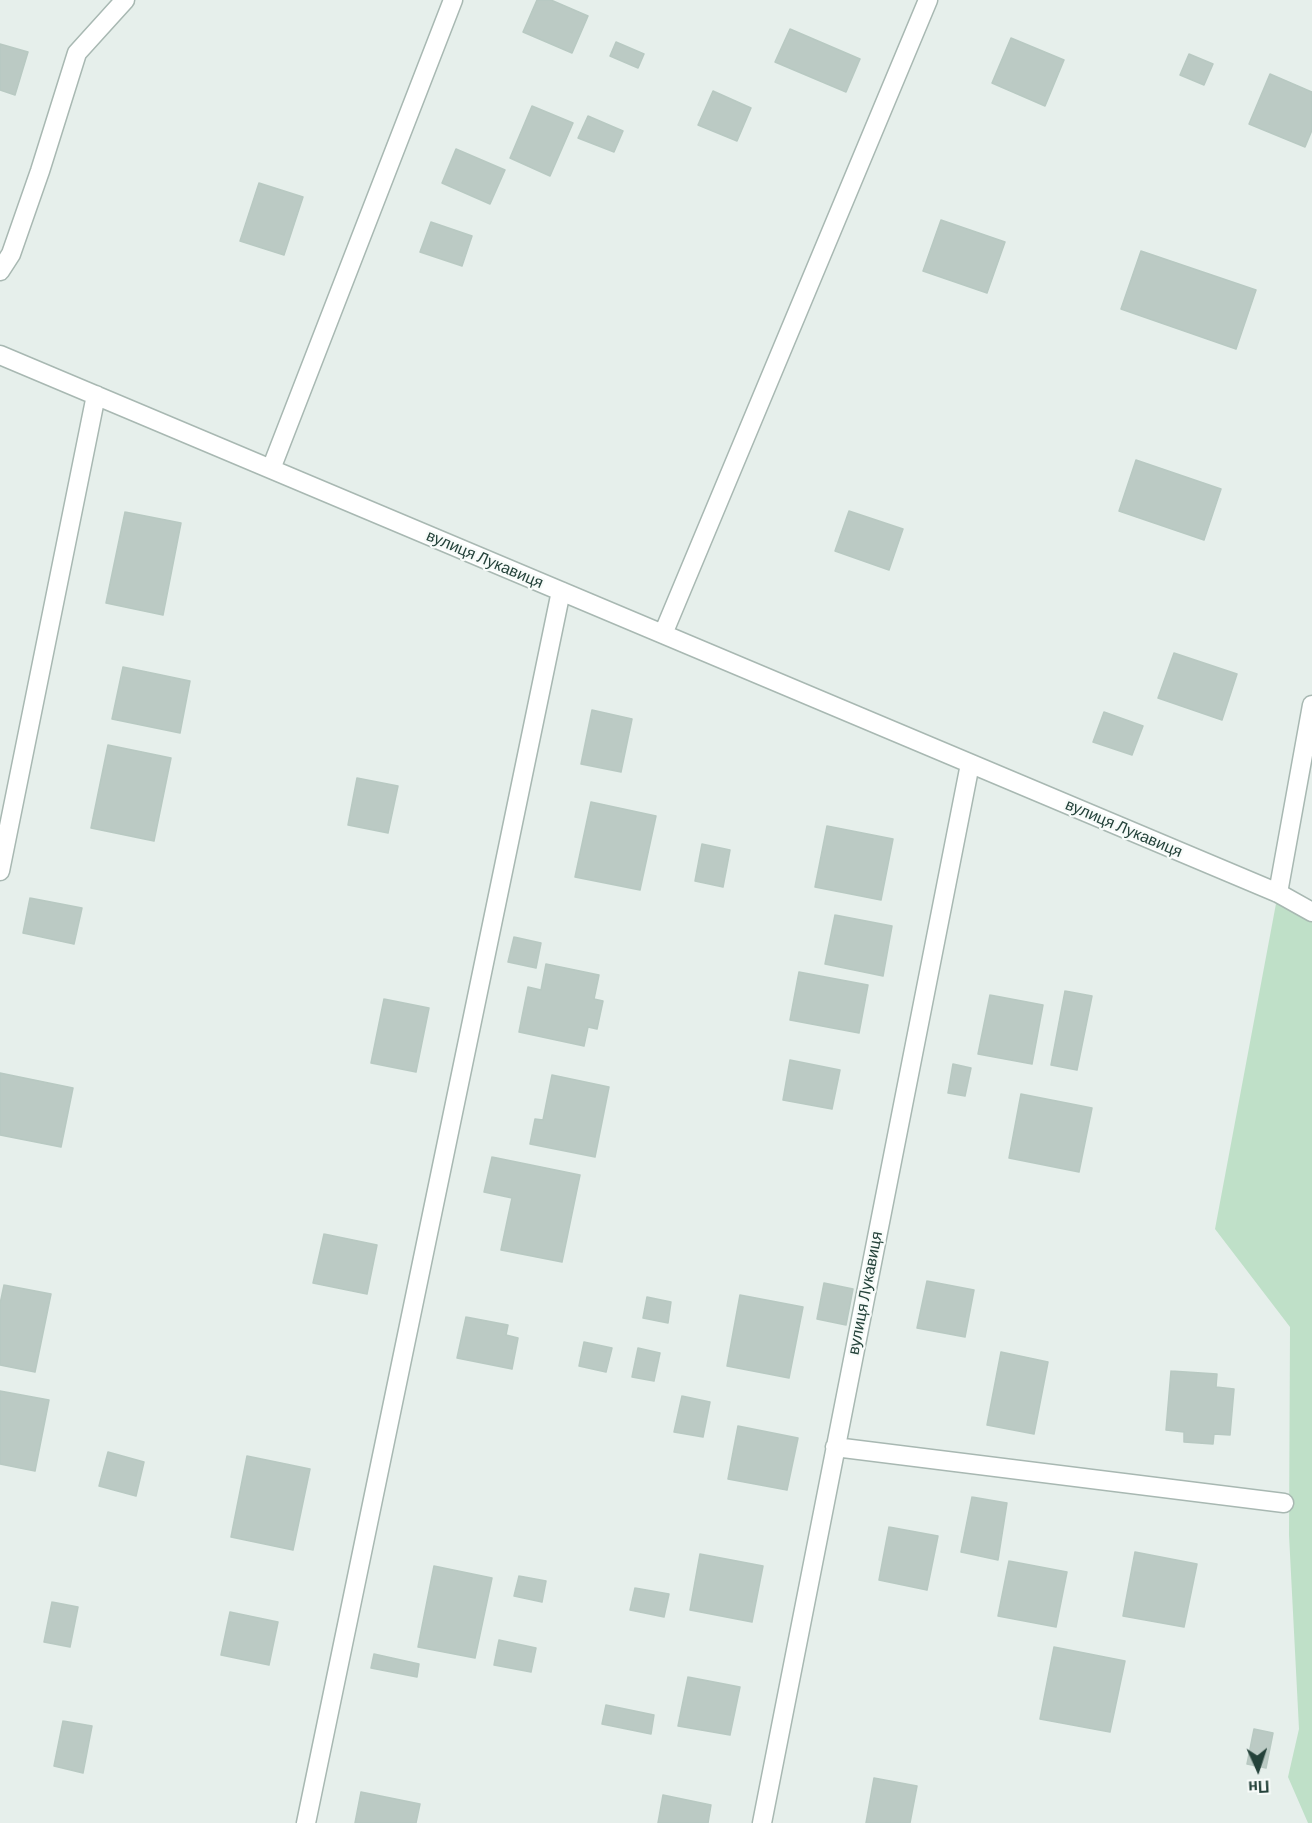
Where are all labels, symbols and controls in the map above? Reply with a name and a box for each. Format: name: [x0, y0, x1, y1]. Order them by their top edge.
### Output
street label: вулиця Лукавиця: [424, 526, 546, 592]
street label: вулиця Лукавиця: [1063, 795, 1185, 861]
street label: вулиця Лукавиця: [844, 1230, 886, 1356]
north arrow: [1228, 1739, 1288, 1799]
text: Пн: [1248, 1777, 1270, 1798]

